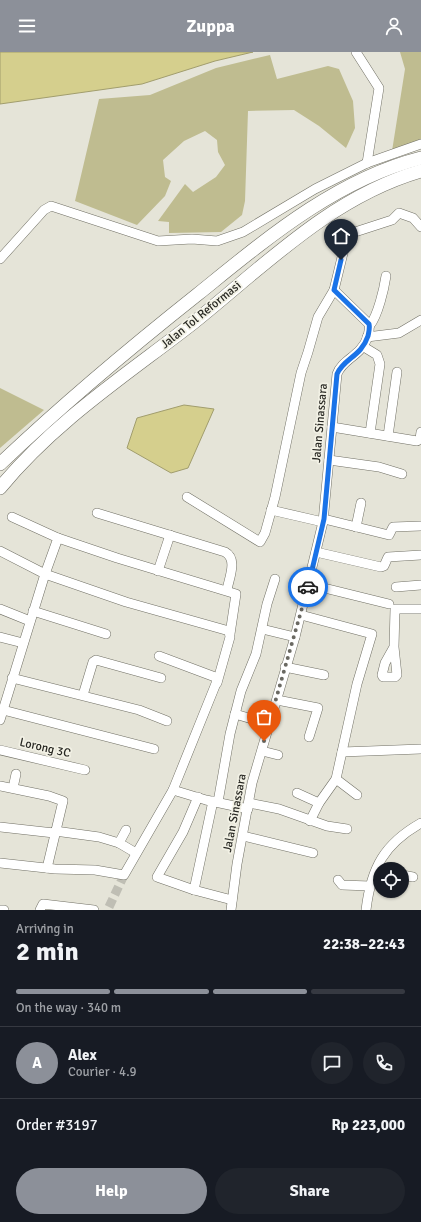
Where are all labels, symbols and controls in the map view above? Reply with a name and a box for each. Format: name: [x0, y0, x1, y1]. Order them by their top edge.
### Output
icon: menu: [16, 15, 38, 37]
text: Zuppa: [186, 15, 235, 37]
icon: person: [383, 15, 405, 37]
pin: [324, 219, 358, 260]
icon: home: [330, 225, 352, 247]
street label: Jalan Tol Reformasi: [158, 278, 244, 352]
street label: Jalan Sinassara: [309, 383, 331, 463]
courier: [288, 567, 328, 607]
icon: car: [297, 576, 319, 598]
pin: [247, 700, 281, 741]
icon: bag: [253, 706, 275, 728]
street label: Lorong 3C: [18, 735, 72, 761]
street label: Jalan Sinassara: [220, 773, 250, 853]
map controls: [373, 862, 409, 898]
button: locate: [373, 862, 409, 898]
text: Arriving in: [16, 921, 74, 937]
text: 22:38–22:43: [323, 935, 405, 953]
text: 2 min: [16, 936, 79, 968]
text: On the way · 340 m: [16, 1000, 121, 1016]
button: chat: [311, 1042, 353, 1084]
button: phone: [363, 1042, 405, 1084]
text: Alex: [68, 1046, 97, 1064]
text: A: [32, 1054, 42, 1072]
text: Courier · 4.9: [68, 1064, 137, 1080]
text: Order #3197: [16, 1116, 98, 1134]
text: Rp 223,000: [331, 1116, 405, 1134]
button: Help: [16, 1168, 207, 1214]
button: Share: [215, 1168, 405, 1214]

